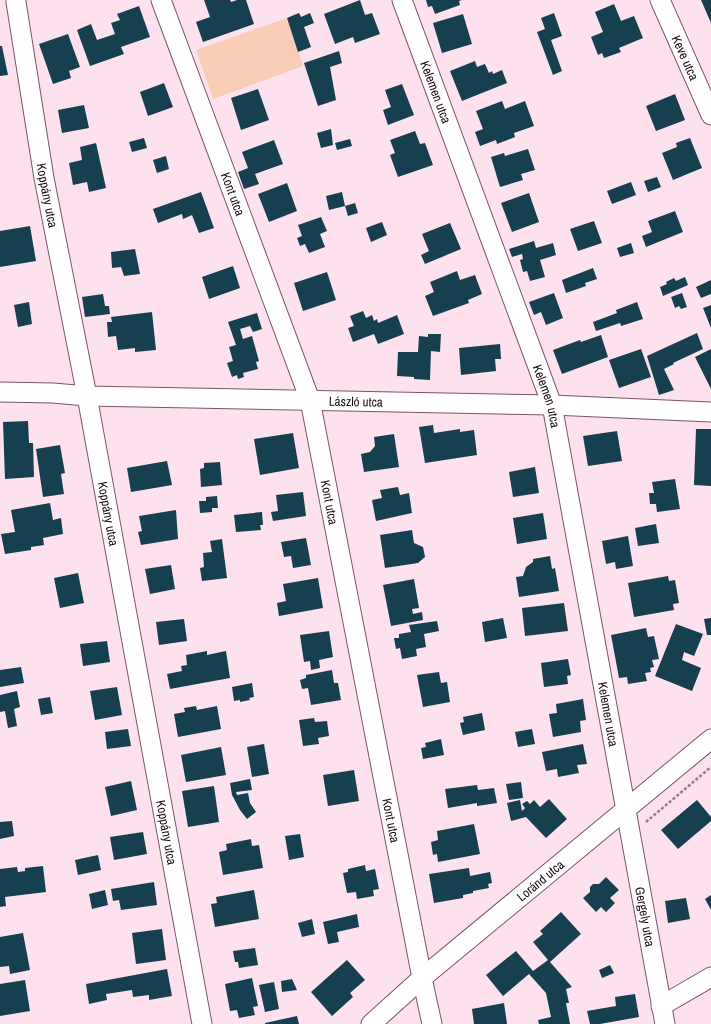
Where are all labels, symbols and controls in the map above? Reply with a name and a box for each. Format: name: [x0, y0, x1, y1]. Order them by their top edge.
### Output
street label: Keve utca: [668, 33, 703, 83]
street label: Kelemen utca: [416, 59, 455, 126]
street label: Koppány utca: [33, 162, 62, 229]
street label: Kont utca: [217, 170, 249, 218]
street label: Kelemen utca: [529, 362, 564, 429]
street label: László utca: [329, 393, 383, 411]
street label: Kont utca: [317, 479, 342, 526]
street label: Koppány utca: [94, 480, 122, 547]
street label: Kelemen utca: [594, 680, 622, 748]
street label: Kont utca: [378, 797, 404, 844]
street label: Koppány utca: [152, 799, 181, 866]
street label: Loránd utca: [513, 856, 568, 905]
street label: Gergely utca: [631, 885, 659, 948]

